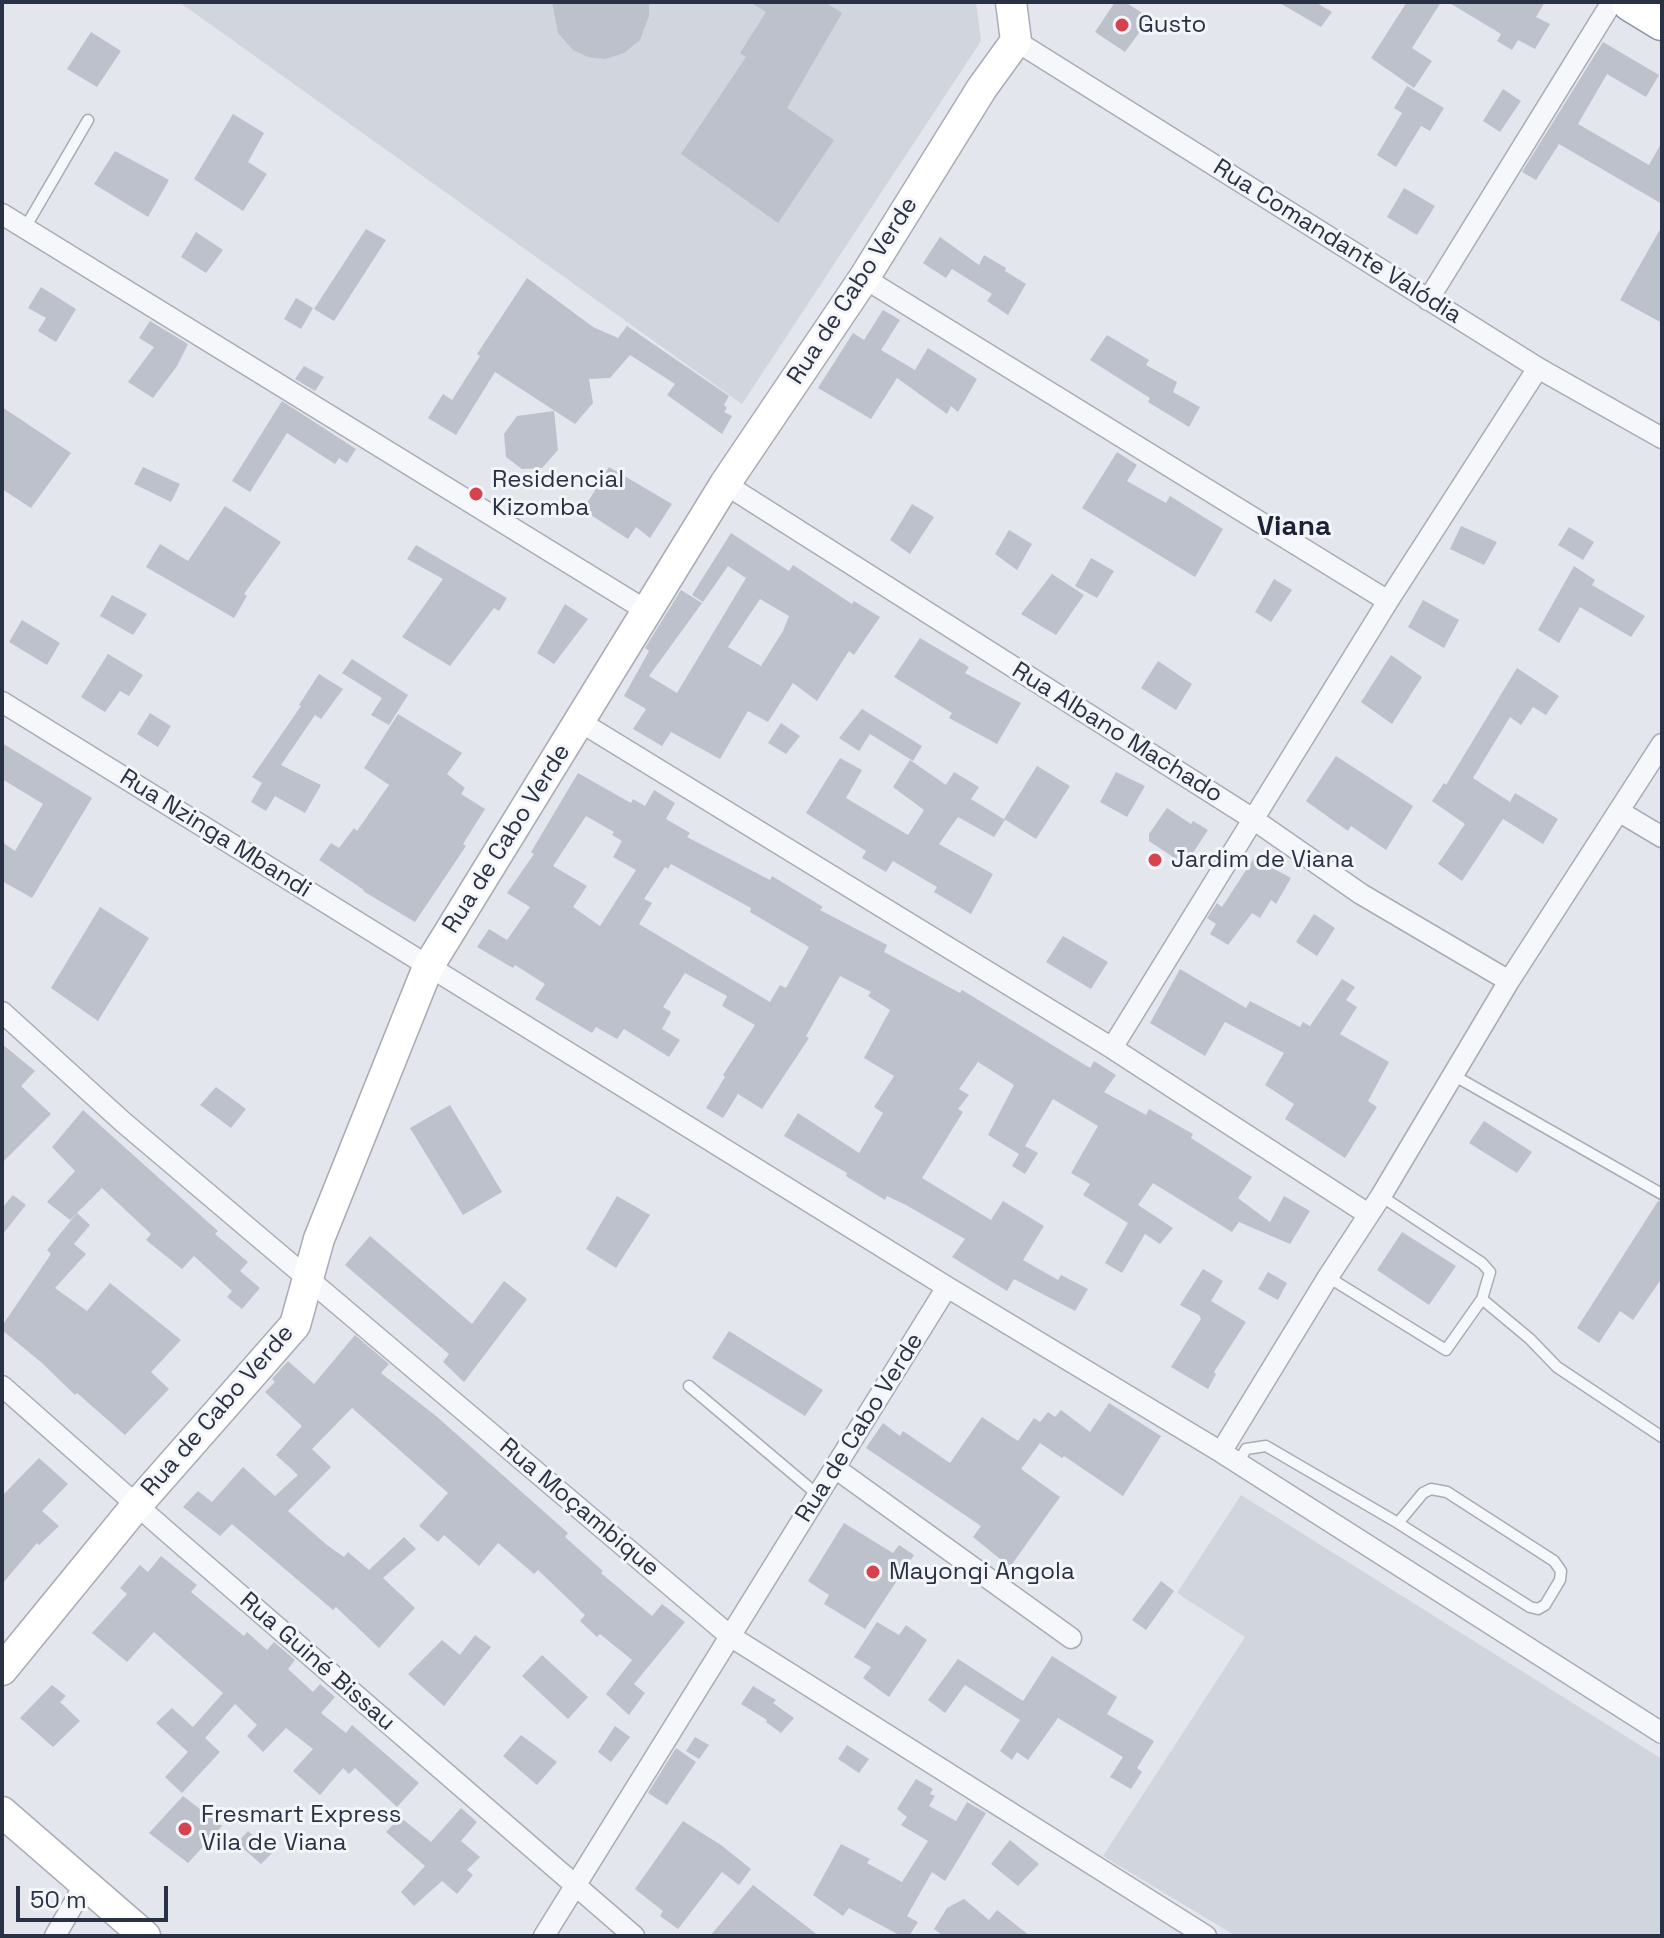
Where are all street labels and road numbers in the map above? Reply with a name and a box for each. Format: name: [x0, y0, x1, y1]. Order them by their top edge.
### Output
street label: Rua Comandante Valódia: [1207, 154, 1467, 330]
street label: Rua de Cabo Verde: [782, 192, 924, 390]
street label: Rua Albano Machado: [1006, 656, 1228, 810]
street label: Rua de Cabo Verde: [437, 739, 577, 939]
street label: Rua Nzinga Mbandi: [114, 763, 316, 905]
street label: Rua de Cabo Verde: [136, 1319, 300, 1503]
street label: Rua de Cabo Verde: [790, 1328, 930, 1528]
street label: Rua Moçambique: [493, 1433, 665, 1583]
street label: Rua Guiné Bissau: [233, 1587, 401, 1737]

